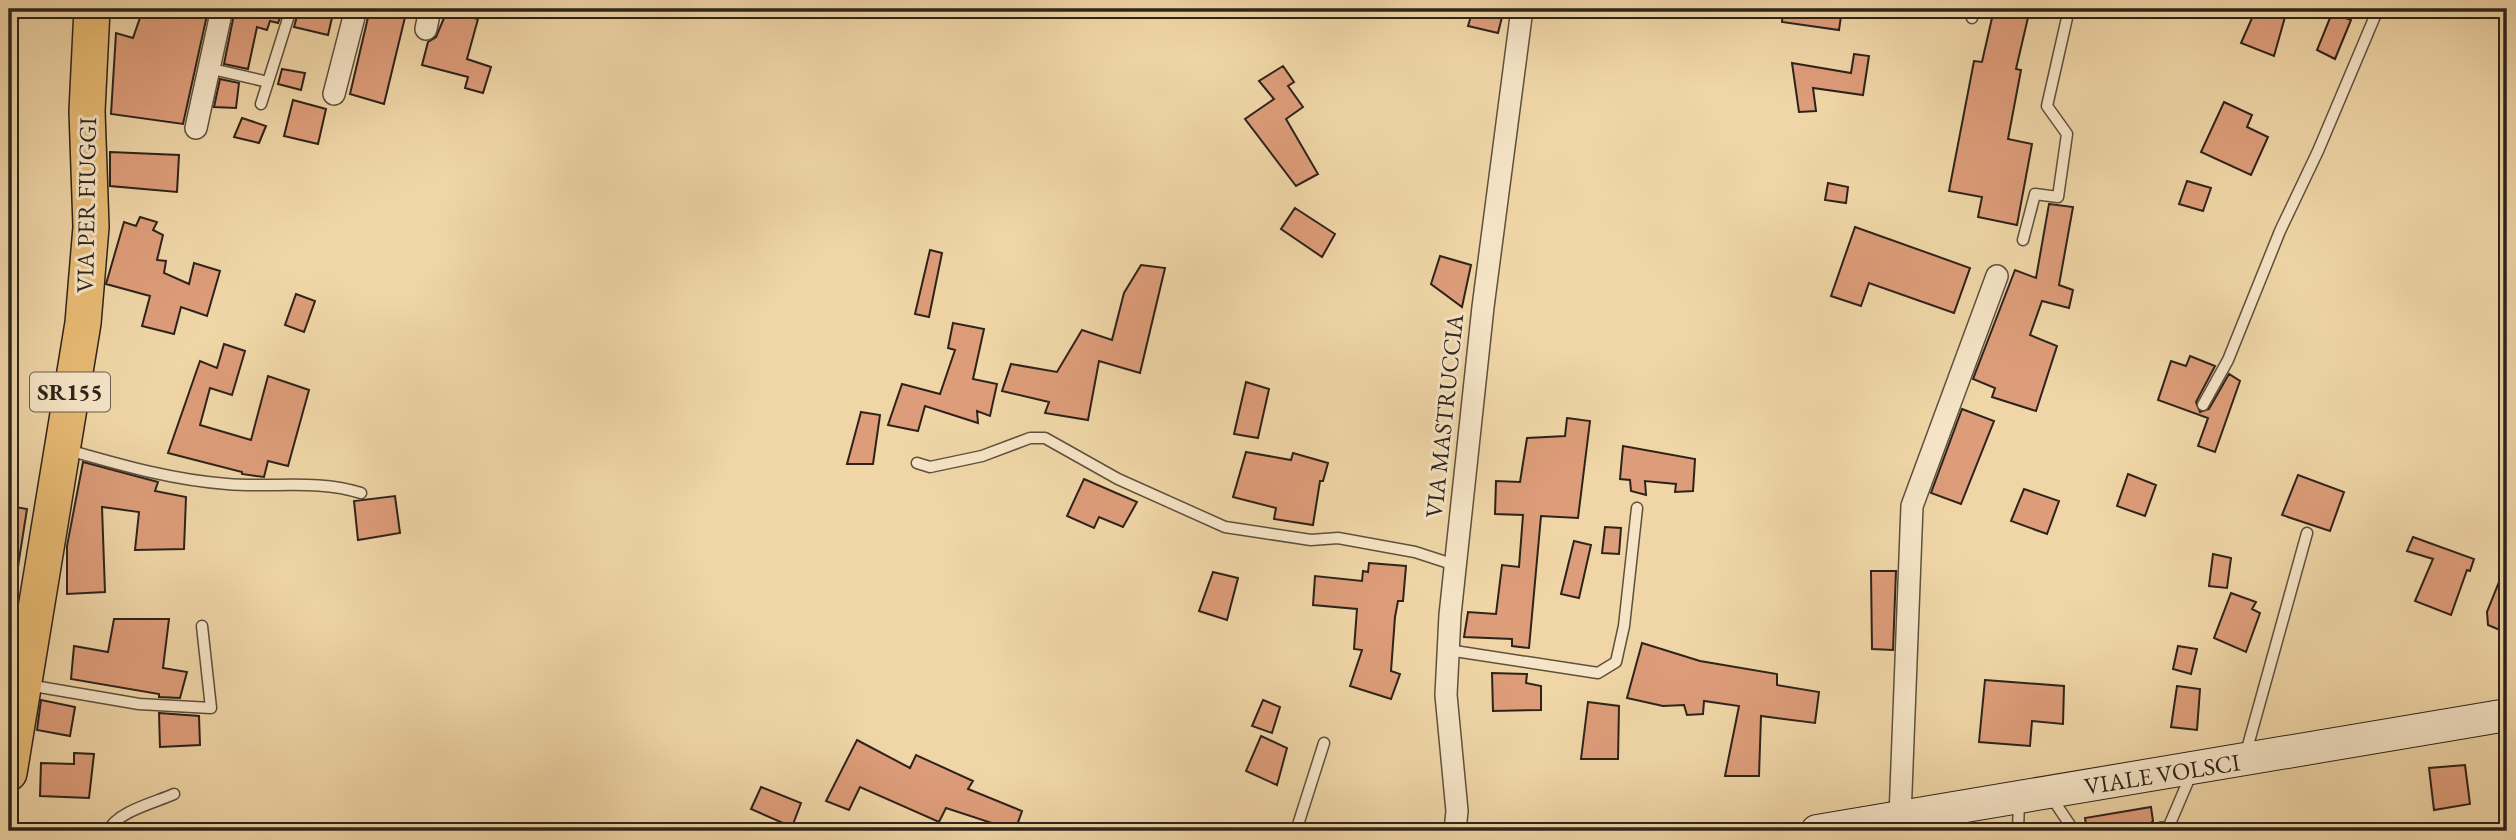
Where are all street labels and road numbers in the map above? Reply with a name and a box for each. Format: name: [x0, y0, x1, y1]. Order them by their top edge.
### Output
street label: VIA PER FIUGGI: [69, 117, 103, 293]
street label: VIA MASTRUCCIA: [1418, 312, 1470, 519]
road number: SR155: [30, 372, 110, 412]
street label: VIALE VOLSCI: [2082, 746, 2242, 802]

